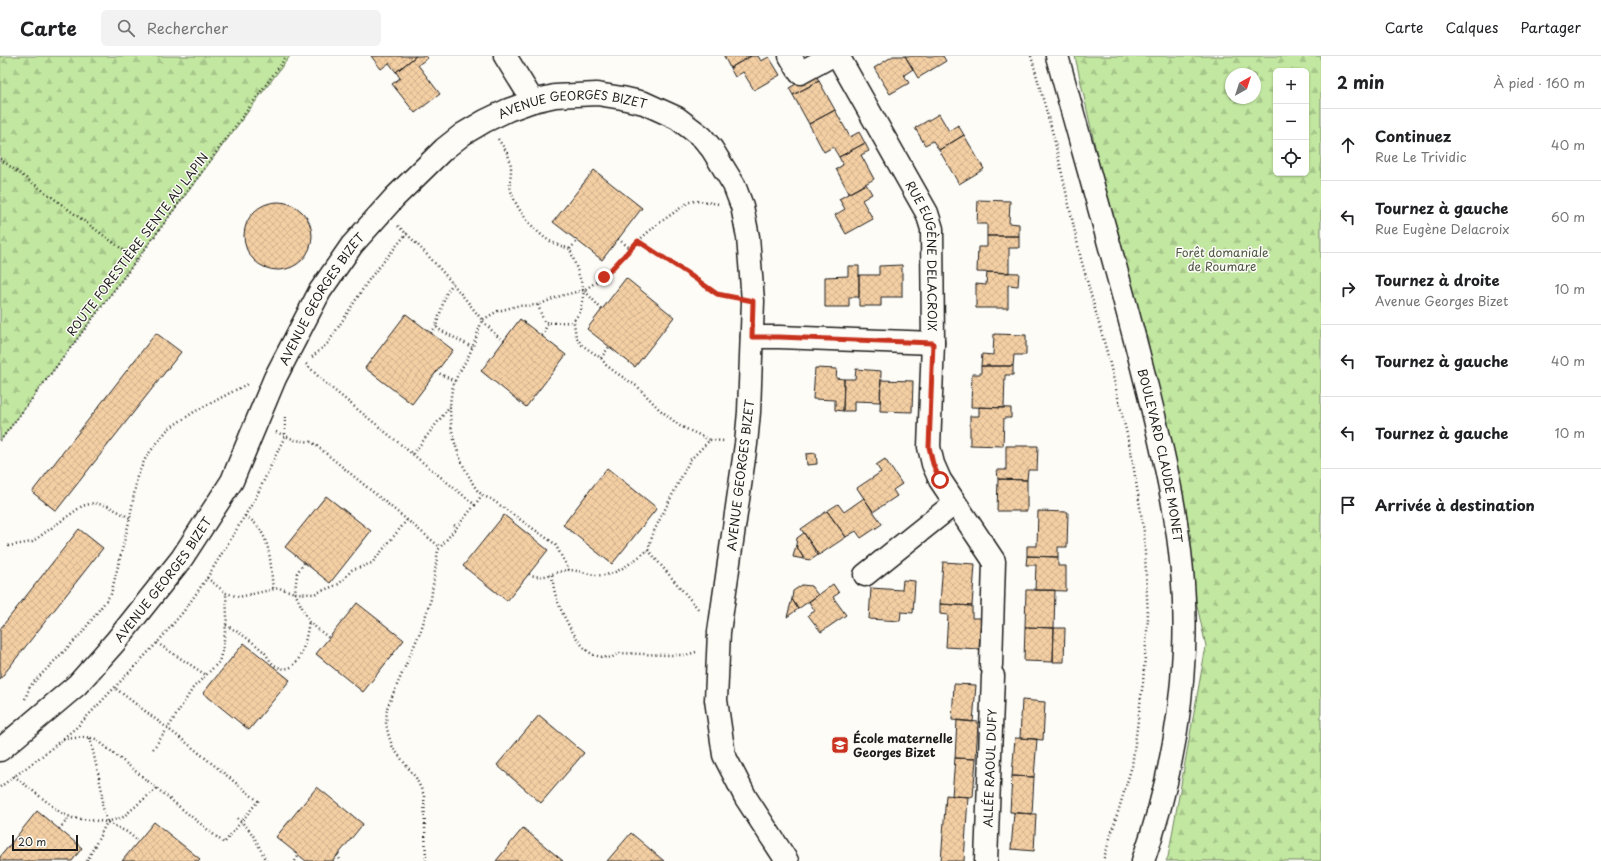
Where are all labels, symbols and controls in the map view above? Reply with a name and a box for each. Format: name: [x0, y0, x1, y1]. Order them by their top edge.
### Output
search box: [101, 10, 381, 46]
text: Carte: [20, 14, 77, 42]
text: Rechercher: [147, 16, 228, 39]
icon: search: [115, 17, 137, 39]
text: Carte: [1385, 17, 1424, 38]
text: Calques: [1446, 17, 1498, 38]
text: Partager: [1520, 17, 1581, 38]
north arrow: [1225, 68, 1261, 104]
map controls: [1273, 68, 1309, 176]
button: +: [1273, 68, 1309, 104]
text: 2 min: [1337, 69, 1384, 95]
text: À pied · 160 m: [1494, 73, 1585, 92]
street label: AVENUE GEORGES BIZET: [495, 85, 650, 123]
button: −: [1273, 104, 1309, 140]
text: Continuez: [1375, 124, 1451, 147]
icon: ahead: [1337, 134, 1359, 156]
text: 40 m: [1551, 135, 1585, 154]
button: locate: [1273, 140, 1309, 176]
text: Rue Le Trividic: [1375, 147, 1466, 166]
street label: ROUTE FORESTIÈRE SENTE AU LAPIN: [62, 148, 212, 340]
street label: RUE EUGÈNE DELACROIX: [901, 177, 942, 331]
text: Tournez à gauche: [1375, 196, 1509, 219]
icon: left: [1337, 206, 1359, 228]
text: 60 m: [1551, 207, 1585, 226]
text: Rue Eugène Delacroix: [1375, 219, 1510, 238]
street label: AVENUE GEORGES BIZET: [274, 228, 369, 368]
park label: Forêt domaniale de Roumare: [1175, 243, 1269, 275]
route end: [595, 268, 613, 286]
text: Tournez à droite: [1375, 268, 1500, 291]
icon: right: [1337, 278, 1359, 300]
text: 10 m: [1555, 279, 1585, 298]
text: Avenue Georges Bizet: [1375, 291, 1508, 310]
text: Tournez à gauche: [1375, 349, 1509, 372]
icon: left: [1337, 350, 1359, 372]
text: 40 m: [1551, 351, 1585, 370]
street label: BOULEVARD CLAUDE MONET: [1134, 367, 1188, 544]
street label: AVENUE GEORGES BIZET: [722, 398, 758, 552]
text: Tournez à gauche: [1375, 421, 1509, 444]
icon: left: [1337, 422, 1359, 444]
text: 10 m: [1555, 423, 1585, 442]
route start: [931, 471, 949, 489]
text: Arrivée à destination: [1375, 493, 1535, 516]
icon: arrive: [1337, 494, 1359, 516]
street label: AVENUE GEORGES BIZET: [110, 513, 216, 646]
street label: ALLÉE RAOUL DUFY: [978, 708, 1001, 828]
place label: École maternelle Georges Bizet: [853, 729, 953, 761]
school or university icon: École maternelle Georges Bizet: [830, 735, 850, 755]
scale bar: [12, 833, 78, 852]
text: 20 m: [18, 833, 46, 850]

